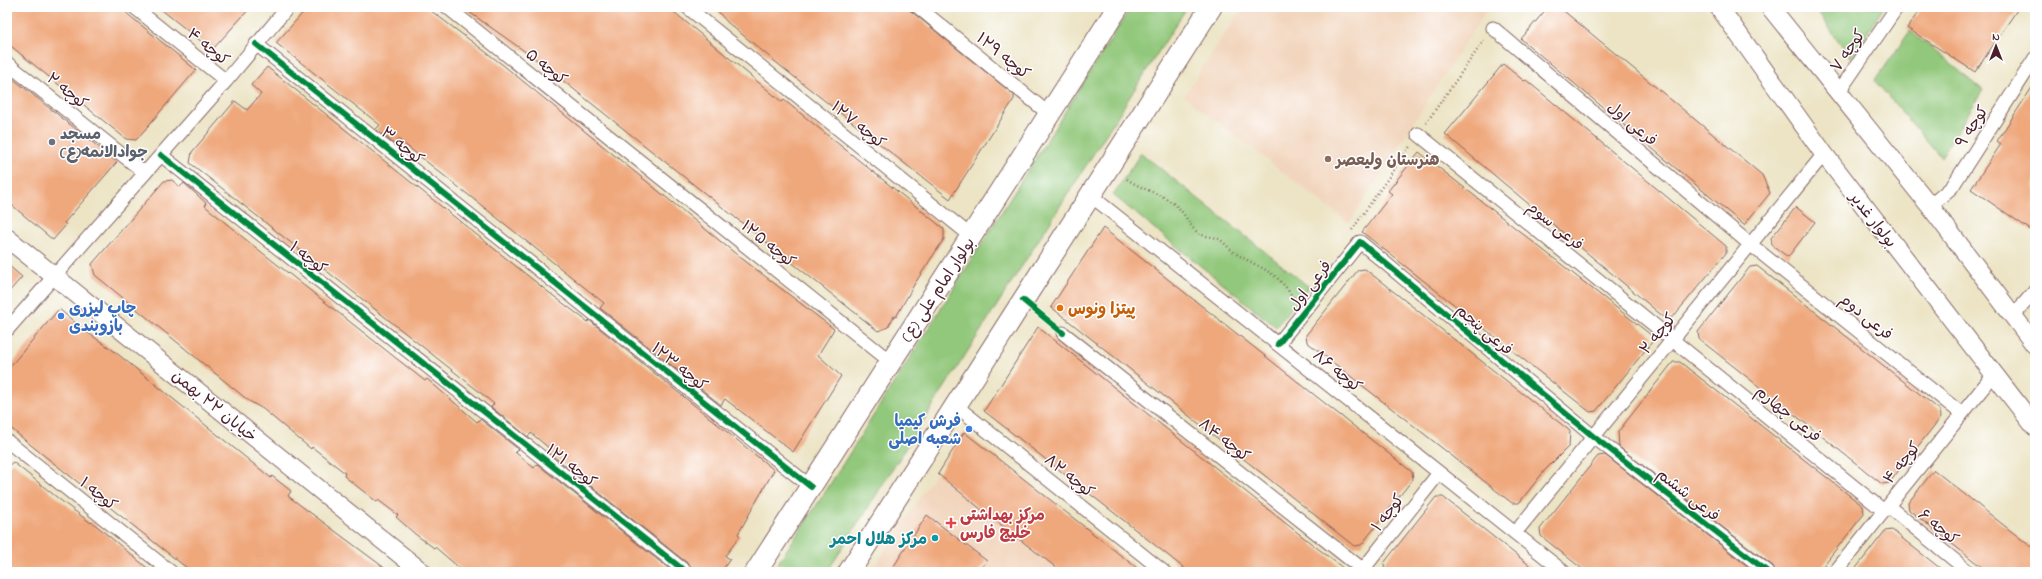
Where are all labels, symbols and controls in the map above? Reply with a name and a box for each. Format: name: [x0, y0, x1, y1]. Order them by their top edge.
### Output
street label: کوچه ۴: [181, 23, 234, 72]
street label: کوچه ۷: [1825, 25, 1872, 78]
north arrow: [1976, 26, 2016, 66]
street label: کوچه ۱۲۹: [971, 27, 1035, 86]
text: N: [1992, 29, 2000, 45]
street label: کوچه ۵: [520, 43, 572, 92]
street label: کوچه ۲: [41, 67, 93, 116]
street label: کوچه ۱۲۷: [825, 96, 890, 155]
street label: فرعی اول: [1601, 96, 1662, 153]
street label: کوچه ۹: [1950, 101, 1996, 153]
street label: کوچه ۳: [375, 122, 429, 172]
place label: مسجد جوادالانمه(ع): [59, 123, 148, 165]
marker: مسجد جوادالانمه(ع): [47, 137, 57, 147]
place label: هنرستان ولیعصر: [1334, 149, 1440, 173]
marker: هنرستان ولیعصر: [1323, 154, 1333, 164]
street label: بولوار غدیر: [1842, 185, 1902, 253]
street label: فرعی سوم: [1521, 196, 1588, 257]
street label: کوچه ۱۲۵: [735, 215, 800, 274]
street label: بولوار امام علی (ع): [896, 233, 982, 347]
street label: کوچه ۱: [284, 236, 332, 281]
street label: فرعی اول: [1283, 256, 1338, 317]
street label: فرعی دوم: [1834, 288, 1898, 347]
place label: چاپ لیزری بازوبندی: [69, 297, 136, 339]
place label: پیتزا ونوس: [1068, 298, 1136, 322]
street label: فرعی پنجم: [1449, 299, 1518, 362]
marker: پیتزا ونوس: [1055, 303, 1065, 313]
street label: کوچه ۲: [1634, 308, 1683, 360]
marker: چاپ لیزری بازوبندی: [56, 311, 66, 321]
street label: کوچه ۱۲۳: [645, 337, 712, 398]
street label: کوچه ۸۶: [1307, 344, 1367, 399]
street label: خیابان ۲۲ بهمن: [166, 365, 262, 449]
street label: فرعی چهارم: [1749, 380, 1826, 449]
place label: فرش کیمیا شعبه اصلی: [888, 410, 961, 452]
street label: کوچه ۸۴: [1193, 413, 1255, 469]
marker: فرش کیمیا شعبه اصلی: [964, 424, 974, 434]
street label: کوچه ۴: [1878, 437, 1927, 490]
street label: کوچه ۱۲۱: [540, 439, 602, 494]
street label: کوچه ۸۲: [1038, 449, 1099, 504]
street label: فرعی ششم: [1651, 463, 1725, 528]
street label: کوچه ۱: [74, 472, 122, 517]
street label: کوچه ۱: [1366, 489, 1411, 537]
place label: مرکز بهداشتی خلیج فارس: [960, 504, 1045, 546]
street label: کوچه ۶: [1912, 504, 1963, 552]
marker: مرکز بهداشتی خلیج فارس: [945, 517, 957, 529]
place label: مرکز هلال احمر: [828, 528, 927, 552]
marker: مرکز هلال احمر: [930, 533, 940, 543]

